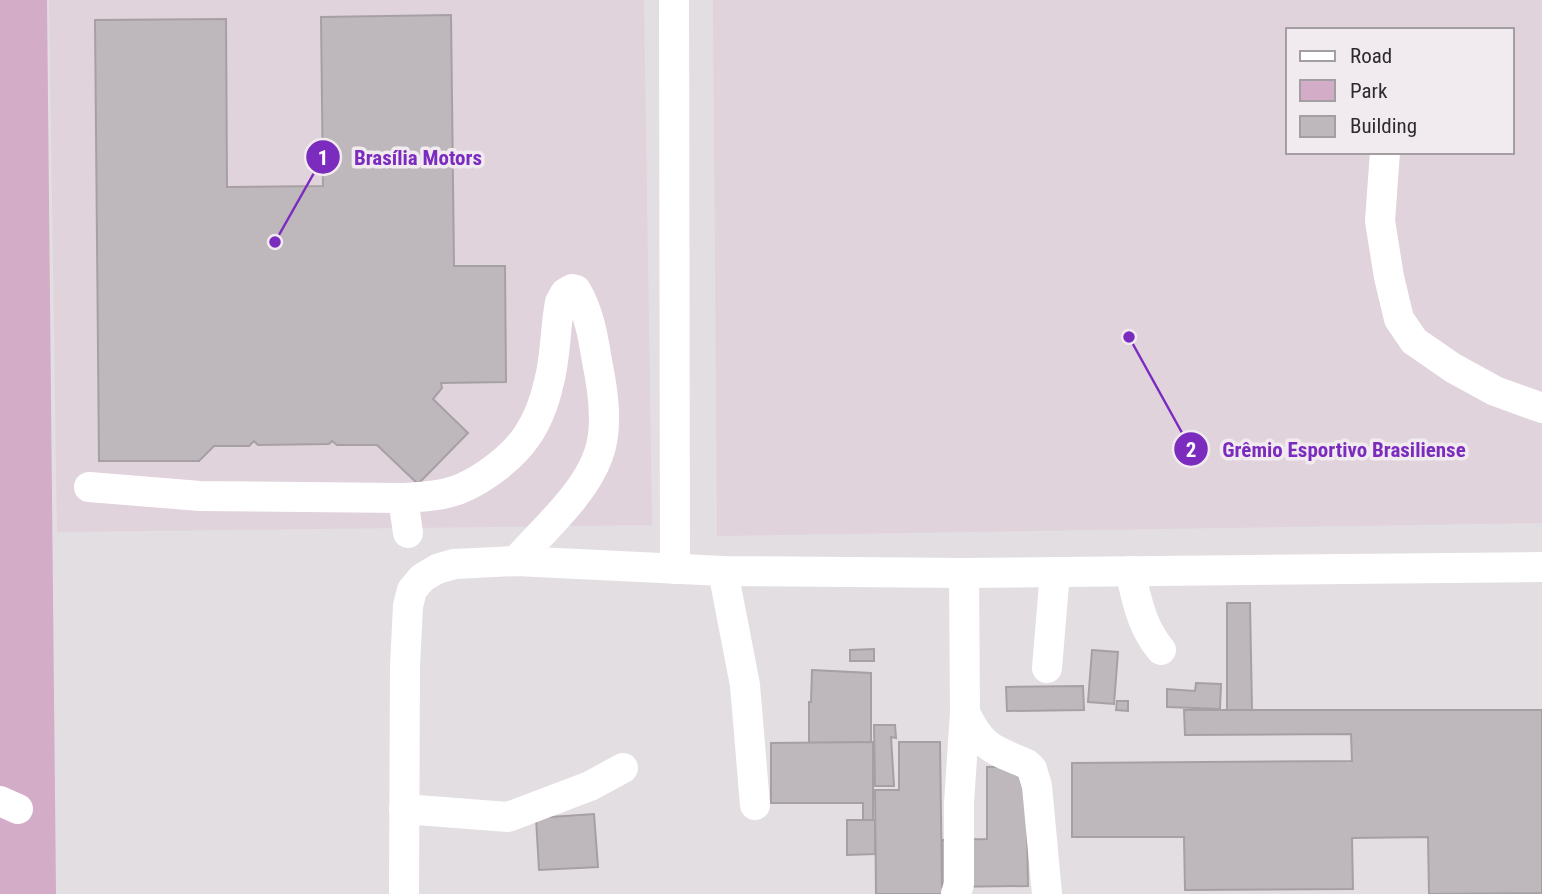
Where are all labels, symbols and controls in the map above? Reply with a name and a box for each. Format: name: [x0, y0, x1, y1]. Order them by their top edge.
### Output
legend: [1286, 28, 1514, 154]
text: Road: [1350, 44, 1392, 68]
text: Park: [1350, 79, 1388, 103]
text: Building: [1350, 114, 1417, 138]
callout: Brasília Motors: [305, 136, 496, 178]
text: 1: [318, 146, 328, 170]
text: Brasília Motors: [354, 146, 482, 170]
callout: Grêmio Esportivo Brasiliense: [1174, 428, 1480, 470]
text: 2: [1186, 438, 1196, 462]
text: Grêmio Esportivo Brasiliense: [1222, 438, 1466, 462]

